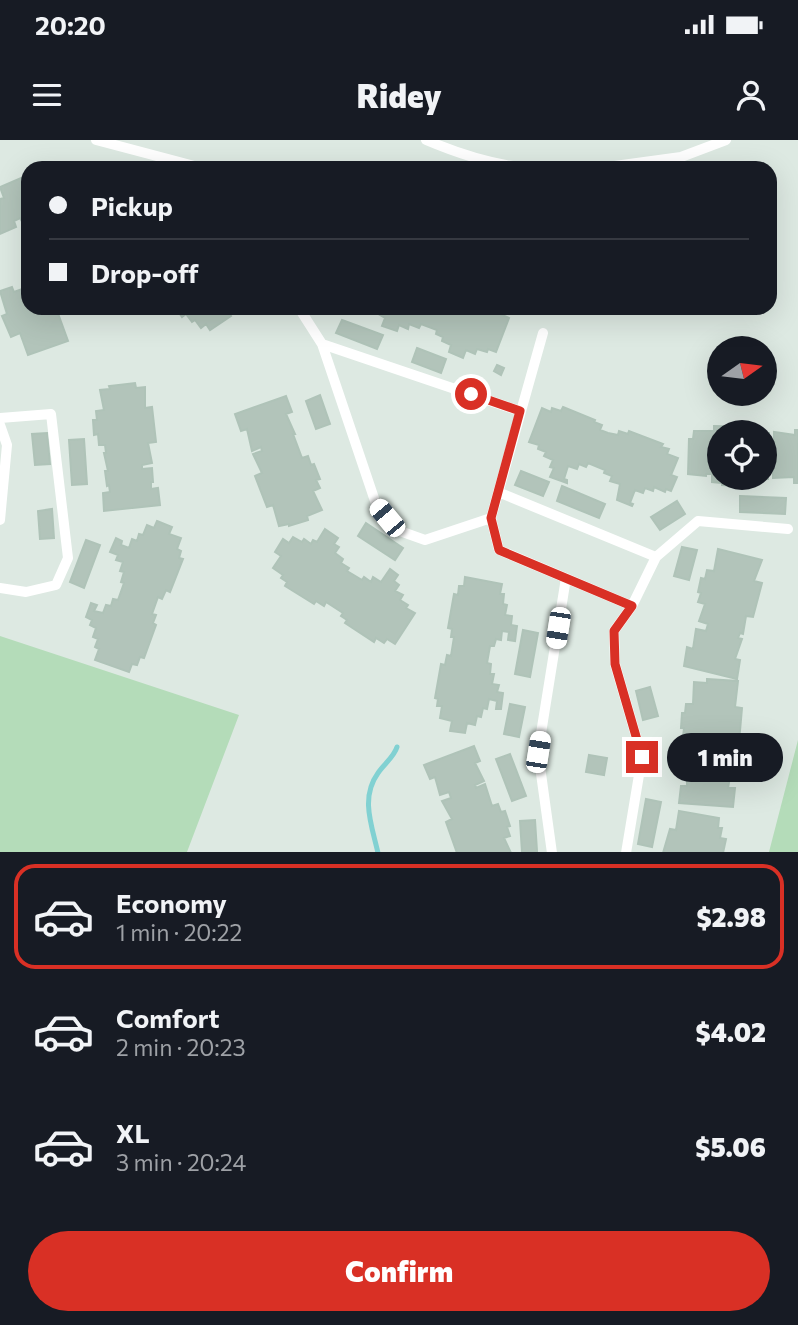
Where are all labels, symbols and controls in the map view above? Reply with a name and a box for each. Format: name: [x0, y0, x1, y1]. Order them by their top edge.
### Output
text: 20:20: [35, 9, 106, 40]
text: Ridey: [356, 75, 442, 115]
icon: menu: [28, 76, 66, 114]
icon: person: [732, 76, 770, 114]
text: Pickup: [91, 190, 173, 221]
text: Drop-off: [91, 257, 198, 288]
north arrow: [707, 336, 777, 406]
map controls: [707, 336, 777, 490]
route start: [455, 378, 487, 410]
button: locate: [707, 420, 777, 490]
car: [366, 495, 409, 541]
car: [545, 606, 572, 650]
car: [525, 730, 552, 774]
callout: 1 min: [666, 732, 782, 782]
route end: [626, 741, 658, 773]
text: 1 min: [697, 743, 753, 771]
icon: car: [32, 885, 95, 948]
text: Economy: [116, 887, 227, 918]
text: $2.98: [696, 901, 766, 932]
text: 1 min · 20:22: [116, 918, 242, 946]
icon: car: [32, 1000, 95, 1063]
text: Comfort: [116, 1002, 219, 1033]
text: $4.02: [696, 1016, 766, 1047]
text: 2 min · 20:23: [116, 1033, 246, 1061]
icon: car: [32, 1115, 95, 1178]
text: XL: [116, 1117, 150, 1148]
text: $5.06: [695, 1131, 766, 1162]
text: 3 min · 20:24: [116, 1148, 246, 1176]
button: Confirm: [28, 1231, 770, 1311]

